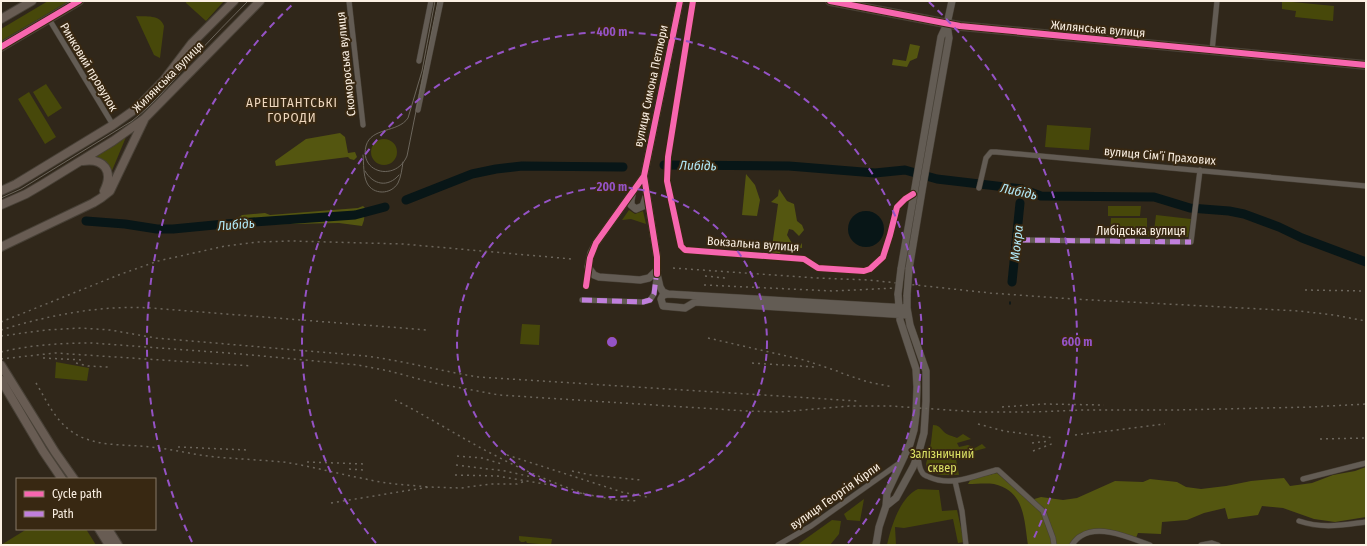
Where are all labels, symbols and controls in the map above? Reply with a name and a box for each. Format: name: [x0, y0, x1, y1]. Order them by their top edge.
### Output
street label: Скомороська вулиця: [334, 11, 358, 117]
street label: Жилянська вулиця: [1050, 18, 1146, 40]
street label: Ринковий провулок: [57, 20, 121, 114]
street label: вулиця Симона Петлюри: [631, 24, 671, 148]
text: 400 m: [597, 25, 627, 39]
street label: Жилянська вулиця: [130, 39, 206, 115]
district label: АРЕШТАНТСЬКІ ГОРОДИ: [246, 95, 338, 125]
street label: вулиця Сімʼї Прахових: [1103, 144, 1217, 168]
water label: Либідь: [678, 158, 717, 173]
text: 200 m: [596, 180, 627, 194]
water label: Либідь: [998, 180, 1039, 203]
water label: Либідь: [216, 215, 255, 234]
water label: Мокра: [1007, 224, 1026, 262]
street label: Либідська вулиця: [1096, 224, 1186, 238]
street label: Вокзальна вулиця: [706, 234, 800, 254]
centre of rings: [605, 335, 619, 349]
text: 600 m: [1061, 335, 1093, 349]
park label: Залізничний сквер: [910, 447, 974, 475]
street label: вулиця Георгія Кірпи: [787, 460, 883, 532]
legend: [16, 478, 156, 530]
text: Cycle path: [52, 487, 102, 501]
text: Path: [52, 507, 74, 521]

